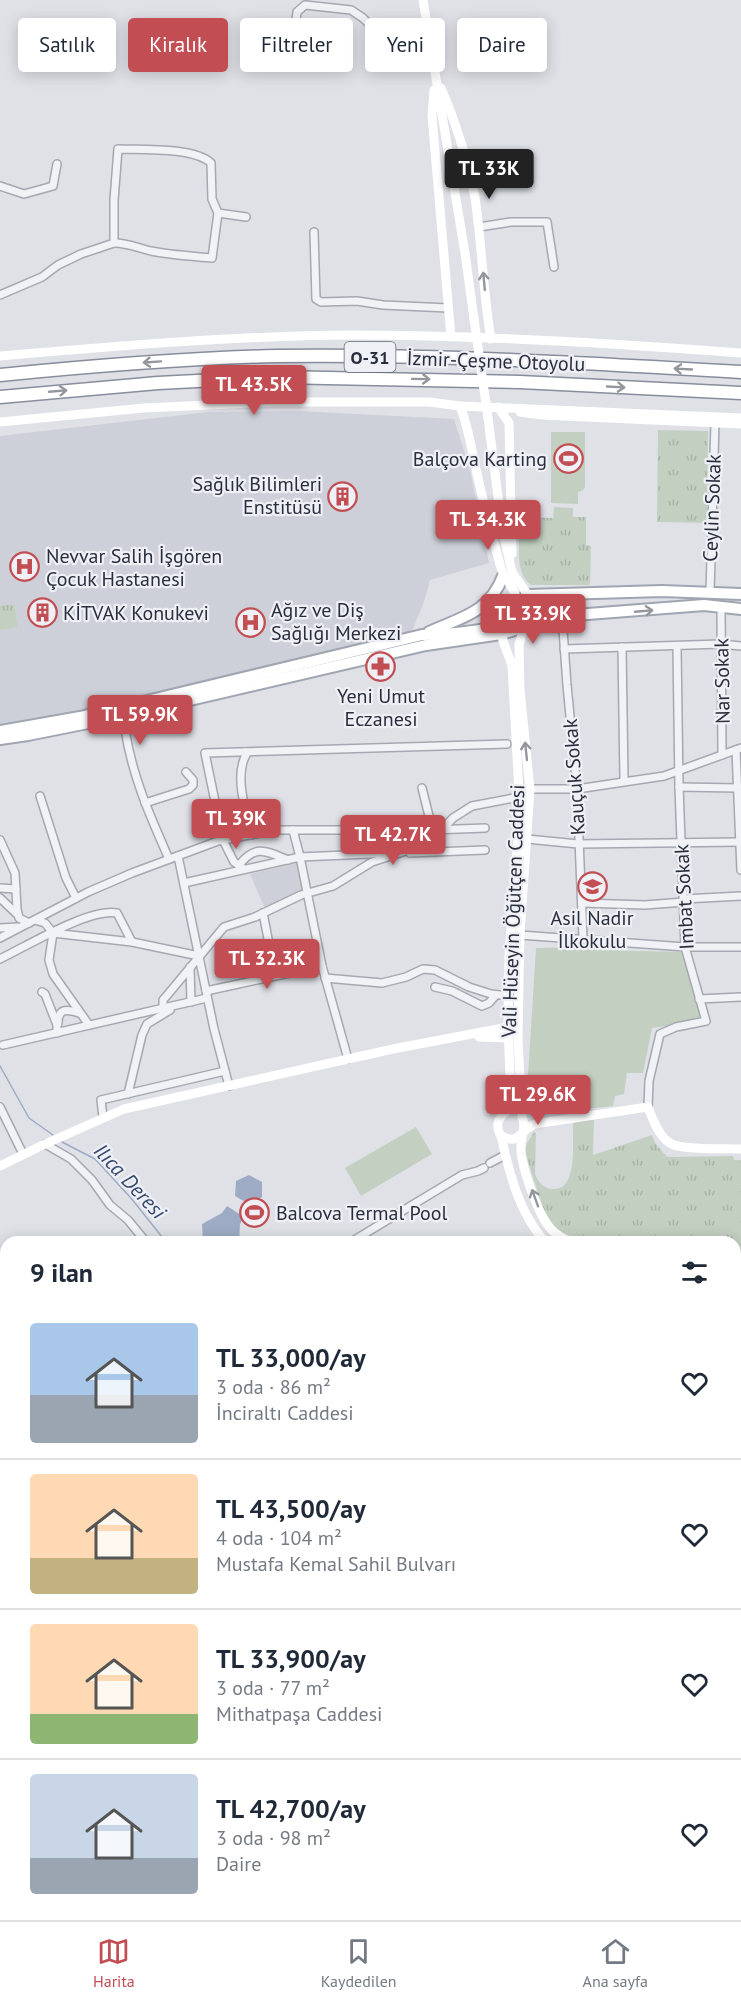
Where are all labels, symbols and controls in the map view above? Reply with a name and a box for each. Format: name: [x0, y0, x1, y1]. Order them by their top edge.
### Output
chip: Satılık: [18, 18, 116, 72]
chip: Kiralık: [128, 18, 228, 72]
chip: Filtreler: [240, 18, 353, 72]
chip: Yeni: [365, 18, 445, 72]
chip: Daire: [457, 18, 547, 72]
pin: TL 33K: [440, 149, 538, 200]
text: TL 33K: [459, 155, 519, 181]
one-way arrow: [478, 271, 489, 291]
road number: O-31: [344, 342, 395, 372]
street label: İzmir-Çeşme Otoyolu: [406, 345, 586, 377]
one-way arrow: [143, 357, 162, 368]
one-way arrow: [673, 363, 693, 374]
pin: TL 43.5K: [192, 365, 316, 416]
text: TL 43.5K: [215, 371, 293, 397]
one-way arrow: [410, 374, 430, 385]
one-way arrow: [605, 381, 625, 392]
one-way arrow: [48, 385, 68, 396]
sports icon: Balçova Karting: [552, 443, 584, 475]
place label: Balçova Karting: [413, 446, 547, 472]
street label: Ceylin Sokak: [697, 453, 727, 562]
place label: Sağlık Bilimleri Enstitüsü: [193, 471, 322, 520]
building icon: Sağlık Bilimleri Enstitüsü: [327, 480, 359, 512]
pin: TL 34.3K: [426, 500, 550, 551]
text: TL 34.3K: [449, 506, 527, 532]
place label: Nevvar Salih İşgören Çocuk Hastanesi: [46, 543, 222, 592]
hospital icon: Nevvar Salih İşgören Çocuk Hastanesi: [9, 551, 41, 583]
pin: TL 33.9K: [471, 594, 595, 645]
building icon: KİTVAK Konukevi: [26, 597, 58, 629]
place label: Ağız ve Diş Sağlığı Merkezi: [271, 597, 401, 646]
place label: KİTVAK Konukevi: [63, 600, 209, 626]
text: TL 33.9K: [494, 600, 572, 626]
one-way arrow: [634, 605, 654, 616]
hospital icon: Ağız ve Diş Sağlığı Merkezi: [234, 606, 266, 638]
street label: Nar Sokak: [708, 637, 736, 724]
pharmacy icon: Yeni Umut Eczanesi: [365, 650, 397, 682]
place label: Yeni Umut Eczanesi: [337, 683, 425, 732]
pin: TL 59.9K: [78, 695, 202, 746]
text: TL 59.9K: [101, 701, 179, 727]
street label: Kauçuk Sokak: [557, 717, 591, 836]
one-way arrow: [520, 742, 531, 762]
street label: Vali Hüseyin Öğütçen Caddesi: [496, 784, 530, 1039]
pin: TL 39K: [187, 799, 285, 850]
text: TL 39K: [206, 805, 266, 831]
pin: TL 42.7K: [331, 815, 455, 866]
text: TL 42.7K: [354, 821, 432, 847]
street label: Imbat Sokak: [668, 843, 700, 950]
school or university icon: Asil Nadir İlkokulu: [576, 871, 608, 903]
place label: Asil Nadir İlkokulu: [551, 905, 634, 954]
pin: TL 32.3K: [205, 939, 329, 990]
text: TL 32.3K: [228, 945, 306, 971]
pin: TL 29.6K: [476, 1075, 600, 1126]
text: TL 29.6K: [499, 1081, 577, 1107]
water label: Ilıca Deresi: [88, 1137, 172, 1225]
one-way arrow: [529, 1189, 540, 1208]
sports icon: Balcova Termal Pool: [239, 1197, 271, 1229]
place label: Balcova Termal Pool: [276, 1200, 447, 1226]
text: 9 ilan: [30, 1256, 93, 1289]
icon: filters: [678, 1256, 711, 1289]
text: TL 33,000/ay: [216, 1341, 366, 1374]
icon: home: [78, 1347, 150, 1419]
icon: heart: [678, 1367, 711, 1400]
text: 3 oda · 86 m²: [216, 1374, 331, 1400]
text: İnciraltı Caddesi: [216, 1400, 354, 1426]
text: TL 43,500/ay: [216, 1492, 366, 1525]
icon: home: [78, 1498, 150, 1570]
icon: heart: [678, 1518, 711, 1551]
text: 4 oda · 104 m²: [216, 1525, 342, 1551]
text: Mustafa Kemal Sahil Bulvarı: [216, 1551, 456, 1577]
text: TL 33,900/ay: [216, 1642, 366, 1675]
icon: home: [78, 1648, 150, 1720]
icon: heart: [678, 1668, 711, 1701]
text: 3 oda · 77 m²: [216, 1675, 330, 1701]
text: Mithatpaşa Caddesi: [216, 1701, 382, 1727]
text: TL 42,700/ay: [216, 1792, 366, 1825]
icon: home: [78, 1798, 150, 1870]
icon: heart: [678, 1818, 711, 1851]
text: 3 oda · 98 m²: [216, 1825, 331, 1851]
text: Daire: [216, 1851, 261, 1877]
tab: Harita: [93, 1935, 135, 1991]
tab: Kaydedilen: [321, 1935, 397, 1991]
tab: Ana sayfa: [583, 1935, 648, 1991]

